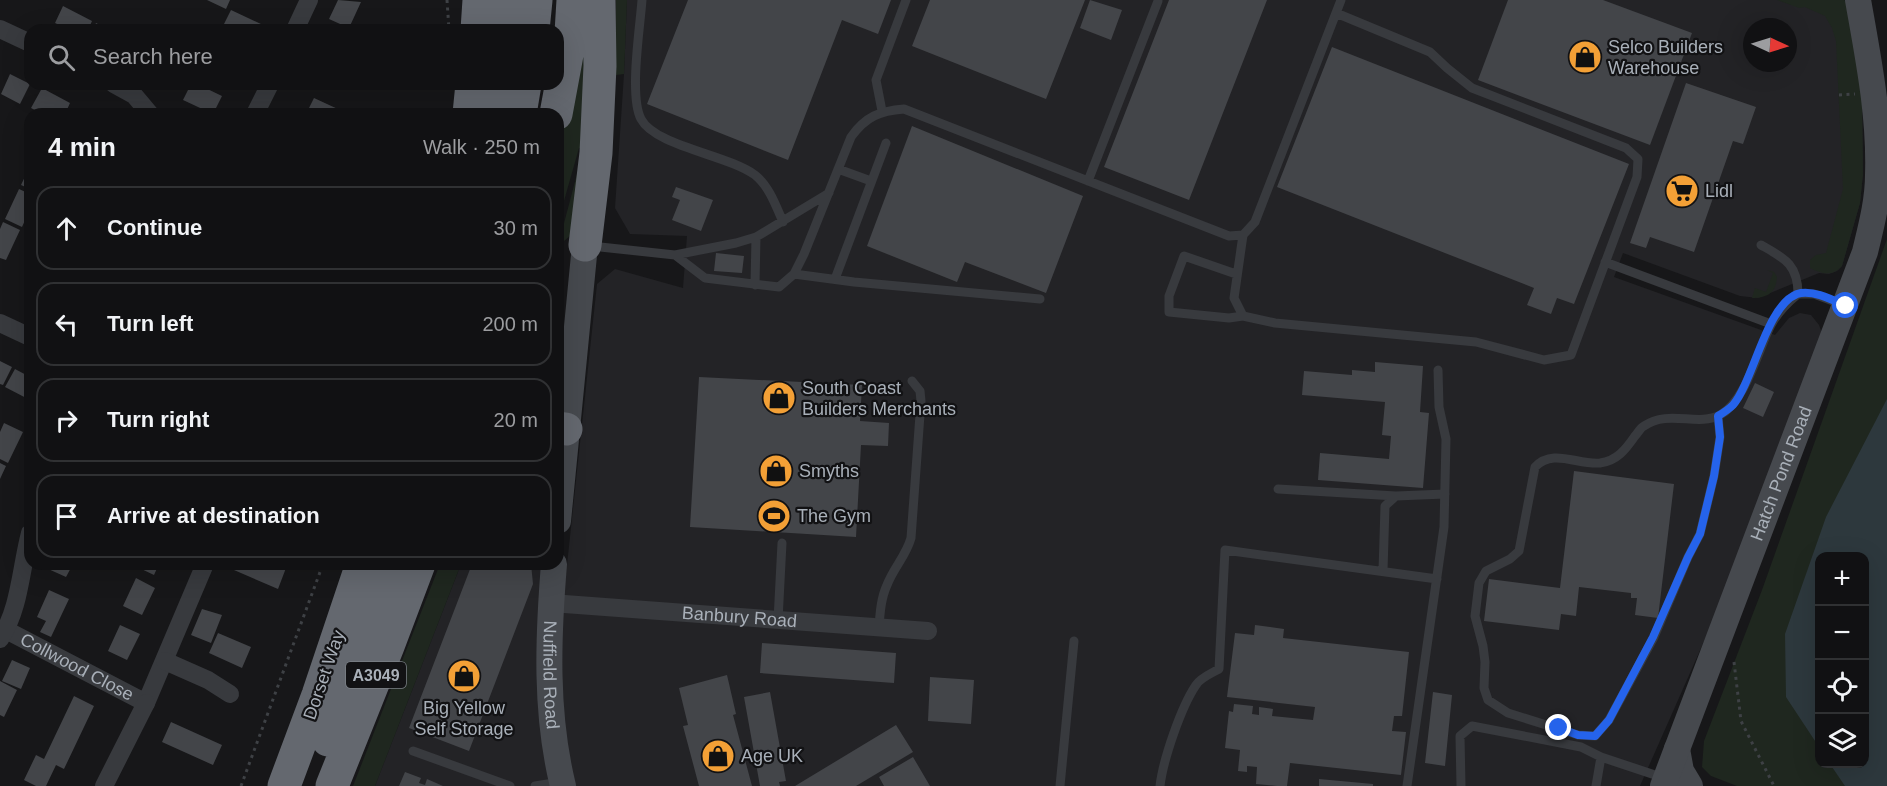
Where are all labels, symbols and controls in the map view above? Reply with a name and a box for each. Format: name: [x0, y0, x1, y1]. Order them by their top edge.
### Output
north arrow: [1743, 18, 1797, 72]
search box: [24, 24, 564, 90]
place label: Selco Builders Warehouse: [1608, 37, 1723, 78]
shop icon: Selco Builders Warehouse: [1567, 39, 1603, 75]
icon: search: [45, 41, 78, 74]
text: Search here: [93, 44, 213, 69]
text: 4 min: [48, 132, 116, 162]
text: Walk · 250 m: [423, 136, 540, 158]
supermarket icon: Lidl: [1664, 173, 1700, 209]
place label: Lidl: [1705, 181, 1733, 201]
icon: ahead: [50, 212, 83, 245]
text: Continue: [107, 215, 202, 240]
text: 30 m: [494, 217, 538, 239]
route start: [1832, 292, 1858, 318]
icon: left: [50, 308, 83, 341]
text: Turn left: [107, 311, 193, 336]
text: 200 m: [482, 313, 538, 335]
place label: South Coast Builders Merchants: [802, 378, 956, 419]
shop icon: South Coast Builders Merchants: [761, 380, 797, 416]
icon: right: [50, 404, 83, 437]
street label: Hatch Pond Road: [1747, 404, 1816, 544]
text: Turn right: [107, 407, 209, 432]
text: 20 m: [494, 409, 538, 431]
shop icon: Smyths: [758, 453, 794, 489]
place label: Smyths: [799, 461, 859, 481]
sports icon: The Gym: [756, 498, 792, 534]
icon: arrive: [50, 500, 83, 533]
text: Arrive at destination: [107, 503, 320, 528]
place label: The Gym: [797, 506, 871, 526]
map controls: [1815, 552, 1869, 768]
button: +: [1815, 552, 1869, 606]
street label: Banbury Road: [681, 603, 798, 631]
button: −: [1815, 606, 1869, 660]
street label: Nuffield Road: [539, 620, 563, 730]
street label: Dorset Way: [299, 628, 349, 722]
street label: Collwood Close: [17, 629, 137, 705]
shop icon: Big Yellow Self Storage: [446, 658, 482, 694]
button: locate: [1815, 660, 1869, 714]
road number: A3049: [346, 662, 406, 688]
place label: Big Yellow Self Storage: [414, 698, 514, 739]
route end: [1545, 714, 1571, 740]
button: layers: [1815, 714, 1869, 768]
shop icon: Age UK: [700, 738, 736, 774]
place label: Age UK: [741, 746, 803, 766]

